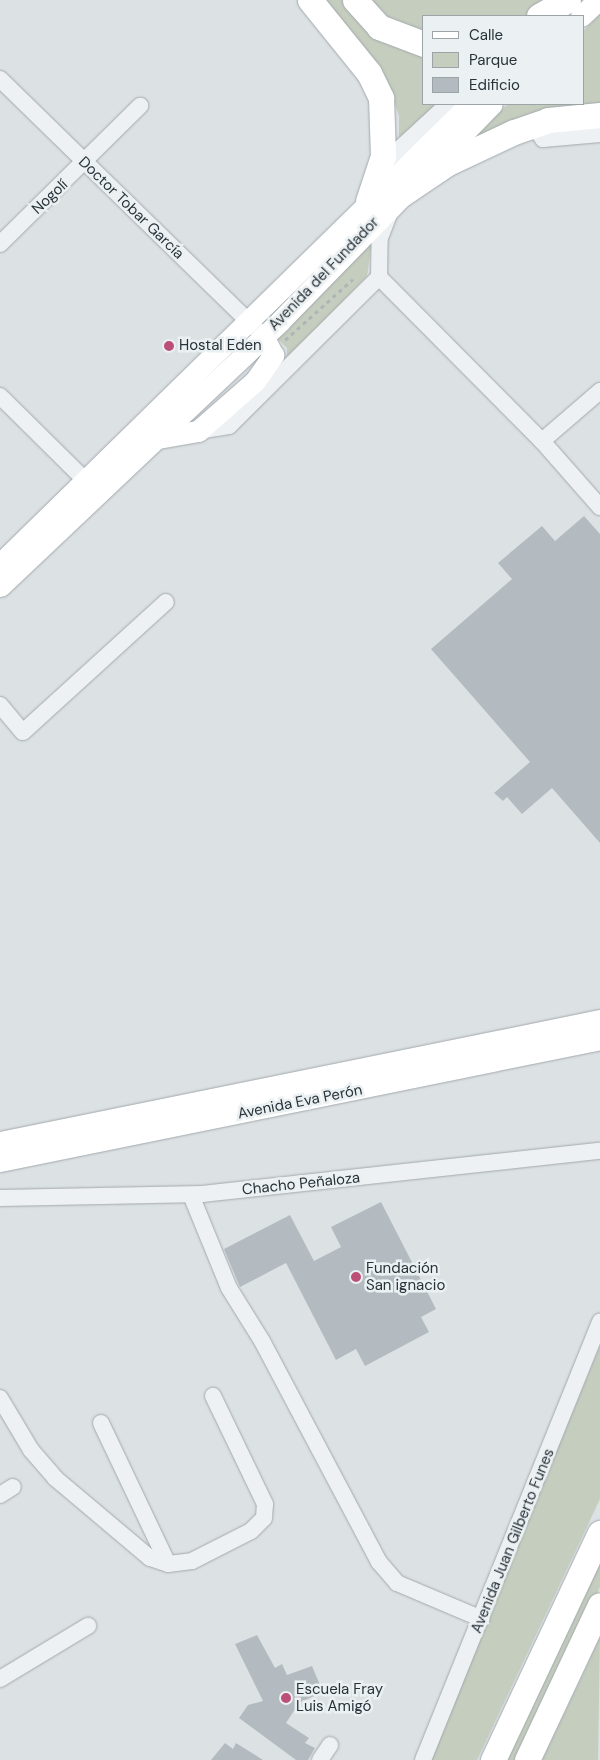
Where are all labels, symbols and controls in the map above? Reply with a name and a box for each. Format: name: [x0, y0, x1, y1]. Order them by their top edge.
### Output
legend: [422, 15, 585, 105]
text: Calle: [469, 25, 503, 45]
text: Parque: [469, 50, 517, 70]
text: Edificio: [469, 75, 520, 95]
street label: Doctor Tobar García: [75, 153, 187, 263]
street label: Nogolí: [28, 176, 72, 218]
street label: Avenida del Fundador: [265, 213, 383, 335]
place label: Hostal Eden: [179, 337, 262, 355]
marker: Hostal Eden: [163, 340, 175, 352]
street label: Avenida Eva Perón: [236, 1081, 364, 1123]
street label: Chacho Peñaloza: [241, 1169, 361, 1199]
place label: Fundación San ignacio: [366, 1259, 445, 1294]
marker: Fundación San ignacio: [350, 1271, 362, 1283]
street label: Avenida Juan Gilberto Funes: [468, 1446, 558, 1636]
place label: Escuela Fray Luis Amigó: [296, 1680, 383, 1715]
marker: Escuela Fray Luis Amigó: [280, 1692, 292, 1704]

